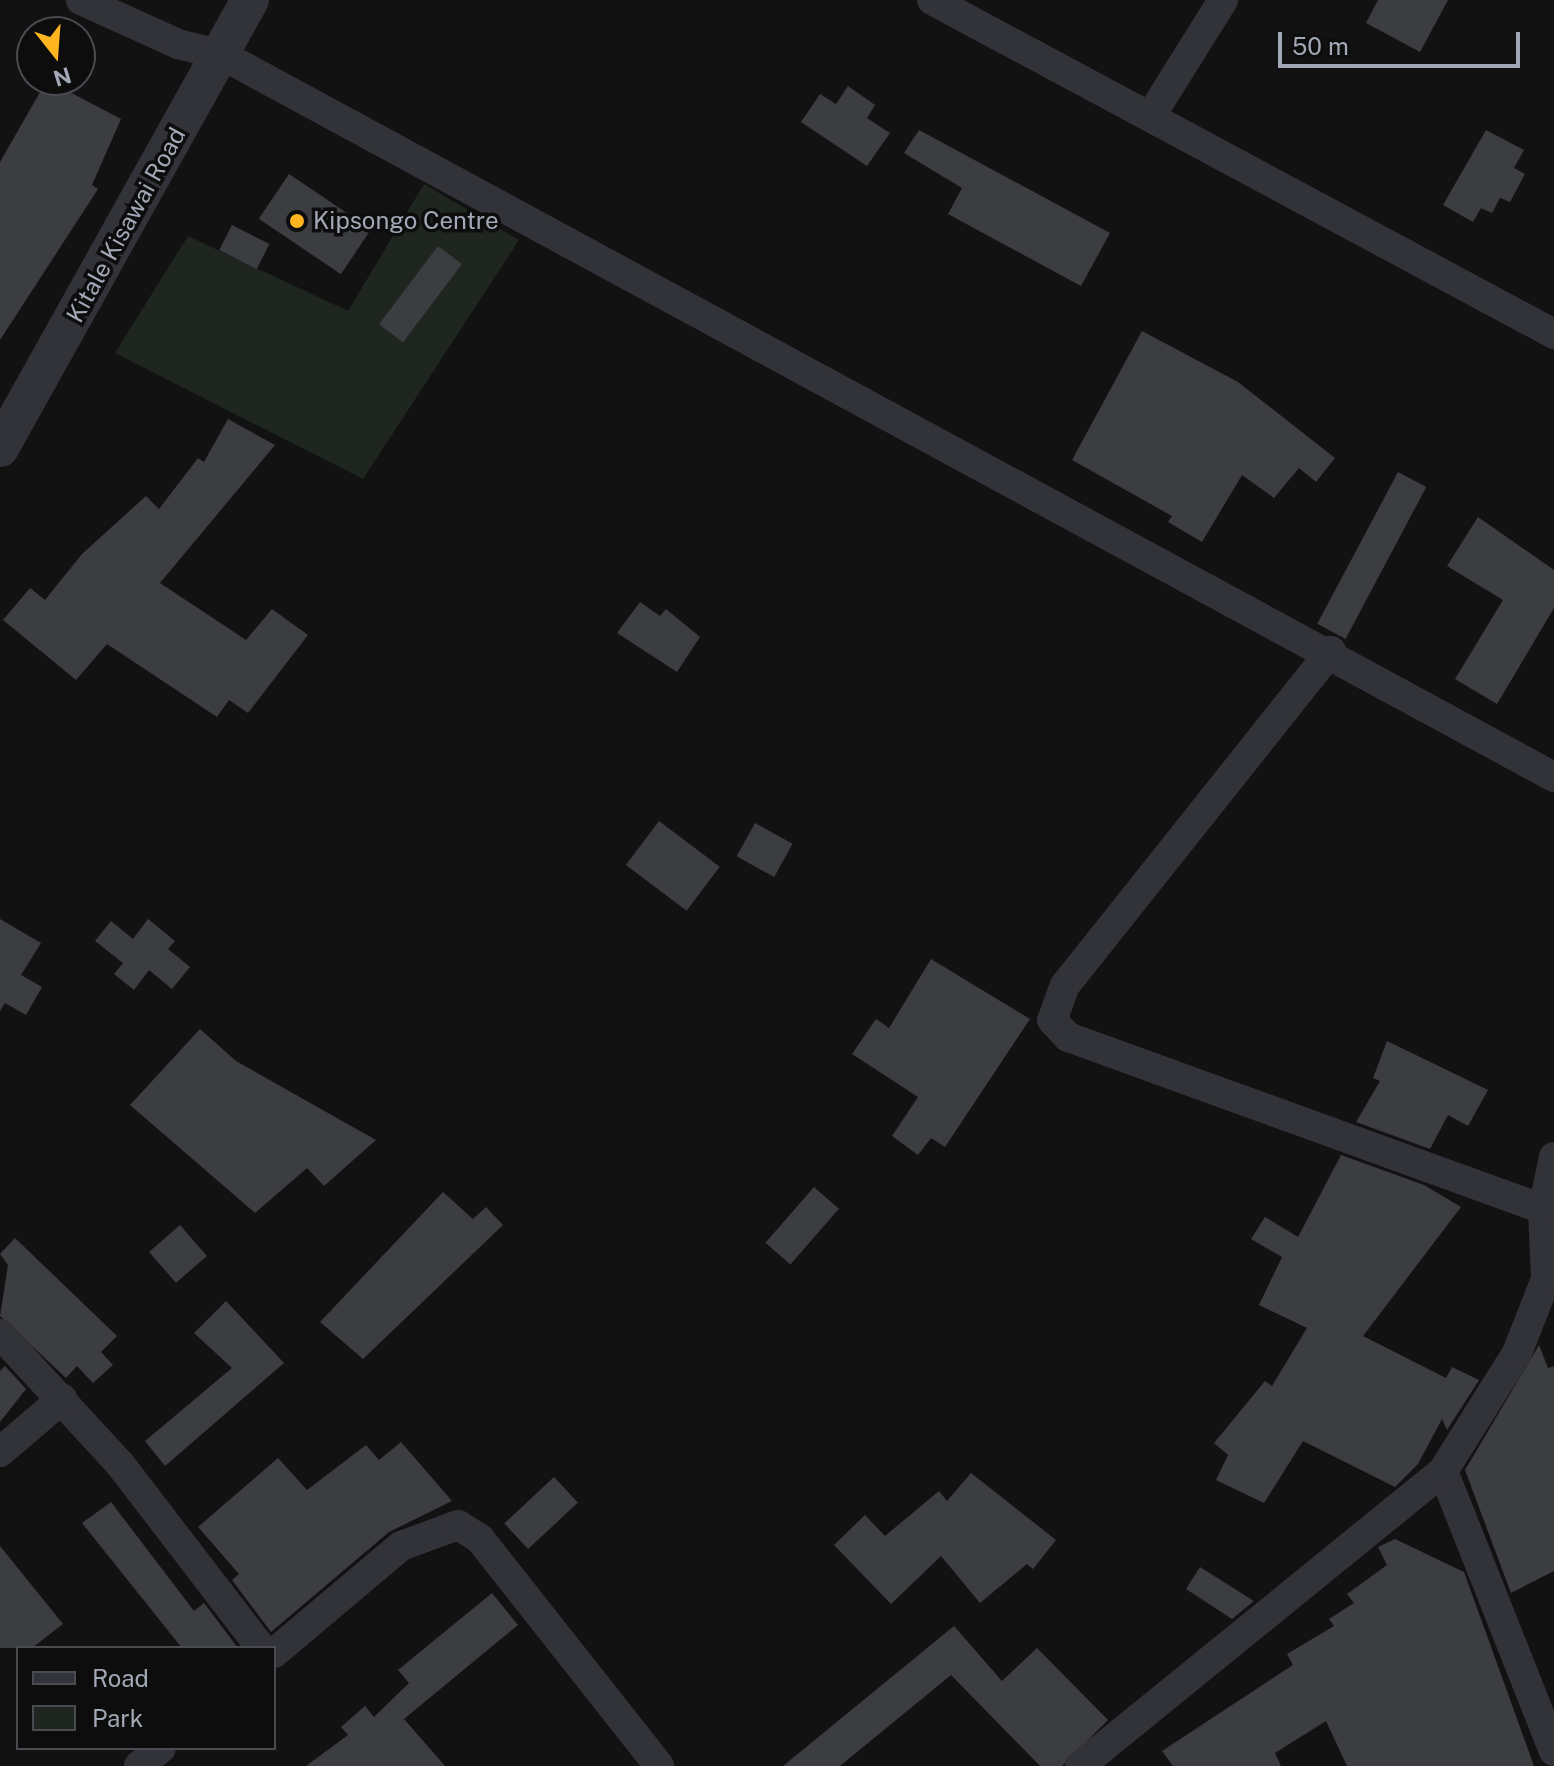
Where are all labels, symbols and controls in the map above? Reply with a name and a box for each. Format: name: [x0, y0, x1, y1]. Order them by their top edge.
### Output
north arrow: [16, 16, 96, 96]
scale bar: [1282, 16, 1524, 66]
text: 50 m: [1292, 32, 1349, 60]
text: N: [50, 62, 74, 92]
street label: Kitale Kisawai Road: [60, 122, 192, 328]
place label: Kipsongo Centre: [313, 207, 499, 235]
marker: Kipsongo Centre: [288, 212, 306, 230]
legend: [16, 1646, 276, 1750]
text: Road: [92, 1664, 149, 1692]
text: Park: [92, 1704, 143, 1732]

